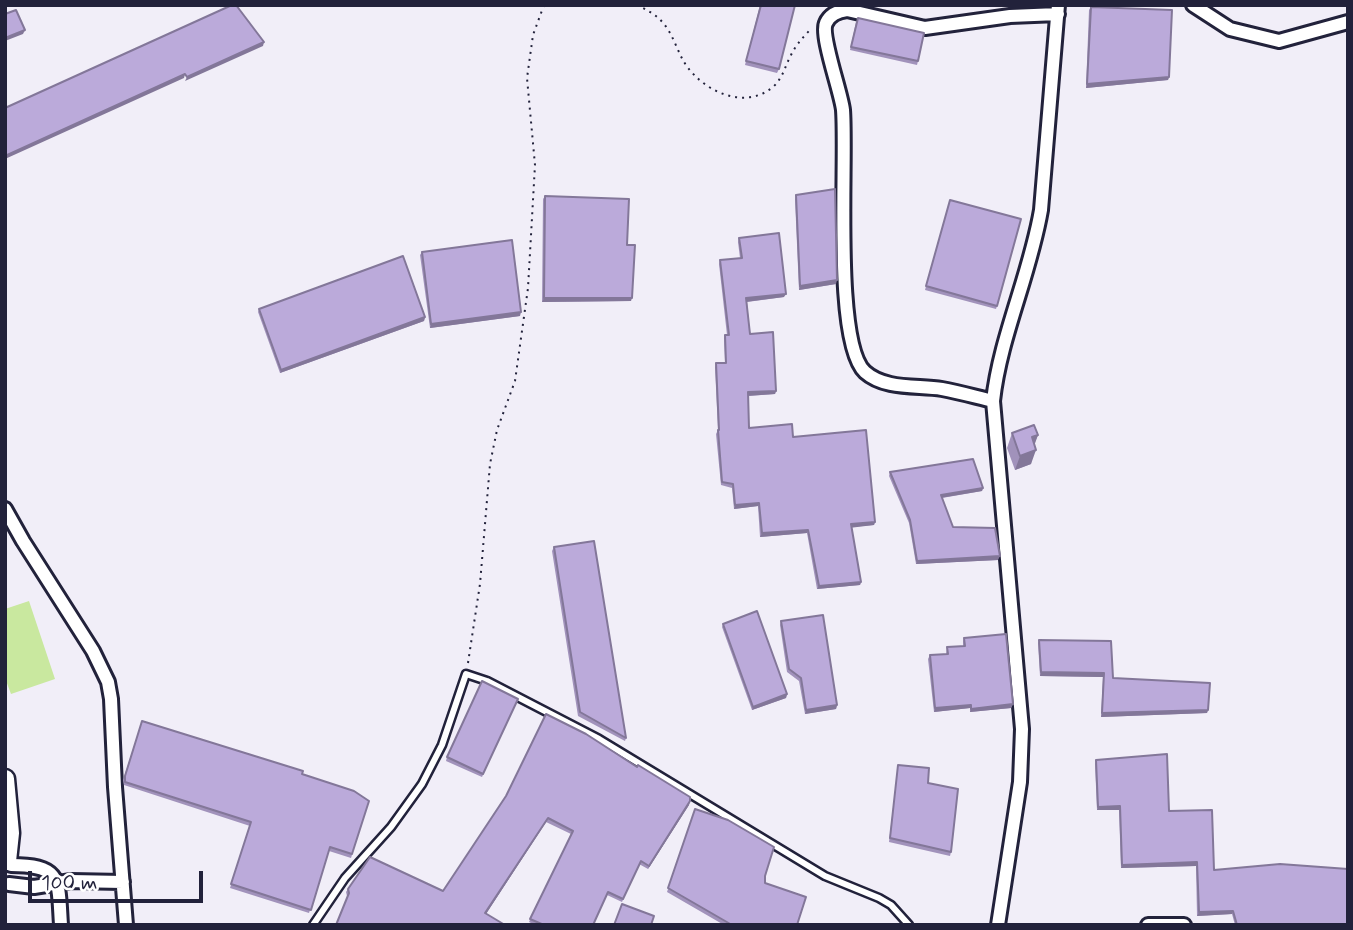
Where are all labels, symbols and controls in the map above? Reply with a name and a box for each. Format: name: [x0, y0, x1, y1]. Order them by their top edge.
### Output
scale bar: [32, 856, 206, 900]
text: 100 m: [41, 869, 97, 897]

